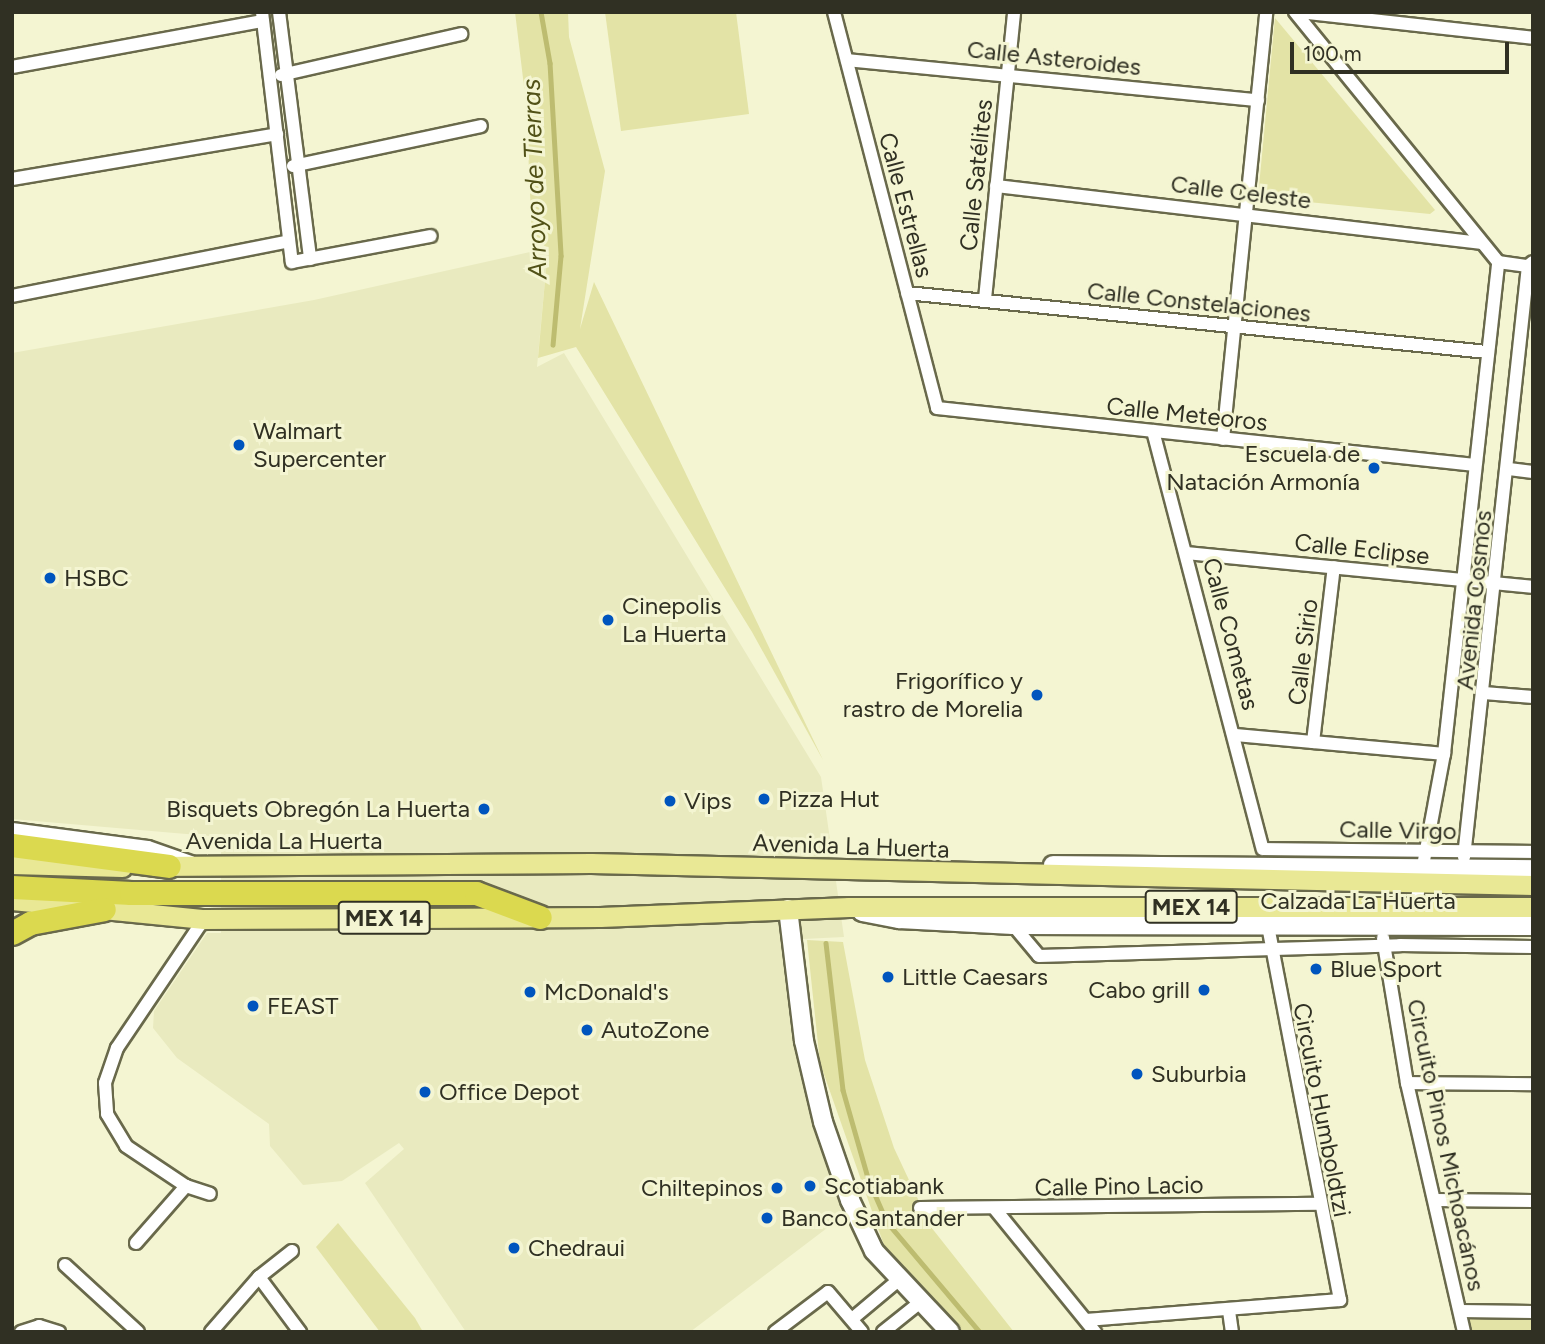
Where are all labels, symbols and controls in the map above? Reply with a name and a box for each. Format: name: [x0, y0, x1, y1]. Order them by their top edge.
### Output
scale bar: [1293, 28, 1512, 72]
street label: Calle Asteroides: [966, 35, 1142, 81]
text: 100 m: [1303, 41, 1362, 66]
water label: Arroyo de Tierras: [516, 78, 554, 280]
street label: Calle Satélites: [954, 98, 998, 252]
street label: Calle Estrellas: [873, 129, 939, 281]
street label: Calle Celeste: [1169, 169, 1313, 215]
street label: Calle Constelaciones: [1086, 276, 1312, 328]
street label: Calle Meteoros: [1105, 391, 1269, 437]
place label: Walmart Supercenter: [253, 417, 386, 473]
marker: Walmart Supercenter: [231, 437, 247, 453]
place label: Escuela de Natación Armonía: [1166, 440, 1360, 496]
marker: Escuela de Natación Armonía: [1366, 460, 1382, 476]
street label: Avenida Cosmos: [1450, 509, 1498, 691]
street label: Calle Eclipse: [1293, 528, 1431, 570]
street label: Calle Cometas: [1197, 555, 1265, 713]
place label: HSBC: [64, 564, 129, 592]
marker: HSBC: [42, 570, 58, 586]
place label: Cinepolis La Huerta: [622, 592, 727, 648]
street label: Calle Sirio: [1282, 597, 1324, 707]
marker: Cinepolis La Huerta: [600, 612, 616, 628]
place label: Frigorífico y rastro de Morelia: [843, 667, 1023, 723]
marker: Frigorífico y rastro de Morelia: [1029, 687, 1045, 703]
place label: Pizza Hut: [778, 785, 880, 813]
place label: Vips: [684, 787, 732, 815]
marker: Pizza Hut: [756, 791, 772, 807]
marker: Vips: [662, 793, 678, 809]
place label: Bisquets Obregón La Huerta: [166, 795, 470, 823]
marker: Bisquets Obregón La Huerta: [476, 801, 492, 817]
street label: Calle Virgo: [1339, 815, 1457, 845]
street label: Avenida La Huerta: [186, 827, 382, 855]
street label: Avenida La Huerta: [752, 828, 950, 864]
street label: Calzada La Huerta: [1260, 887, 1456, 915]
road number: MEX 14: [1144, 888, 1238, 926]
road number: MEX 14: [337, 898, 431, 937]
place label: Blue Sport: [1330, 955, 1442, 983]
marker: Blue Sport: [1308, 961, 1324, 977]
place label: Little Caesars: [902, 963, 1048, 991]
marker: Little Caesars: [880, 969, 896, 985]
place label: Cabo grill: [1088, 976, 1190, 1004]
place label: McDonald's: [544, 978, 669, 1006]
marker: Cabo grill: [1196, 982, 1212, 998]
marker: McDonald's: [522, 984, 538, 1000]
place label: FEAST: [267, 992, 338, 1020]
street label: Circuito Pinos Michoacános: [1401, 996, 1491, 1294]
marker: FEAST: [245, 998, 261, 1014]
street label: Circuito Humboldtzi: [1287, 1001, 1357, 1219]
place label: AutoZone: [601, 1016, 709, 1044]
marker: AutoZone: [579, 1022, 595, 1038]
place label: Suburbia: [1151, 1060, 1247, 1088]
marker: Suburbia: [1129, 1066, 1145, 1082]
place label: Office Depot: [439, 1078, 580, 1106]
marker: Office Depot: [417, 1084, 433, 1100]
street label: Calle Pino Lacio: [1034, 1170, 1204, 1202]
place label: Scotiabank: [824, 1172, 944, 1200]
place label: Chiltepinos: [641, 1174, 763, 1202]
marker: Scotiabank: [802, 1178, 818, 1194]
marker: Chiltepinos: [769, 1180, 785, 1196]
place label: Banco Santander: [781, 1204, 964, 1232]
marker: Banco Santander: [759, 1210, 775, 1226]
place label: Chedraui: [528, 1234, 625, 1262]
marker: Chedraui: [506, 1240, 522, 1256]

